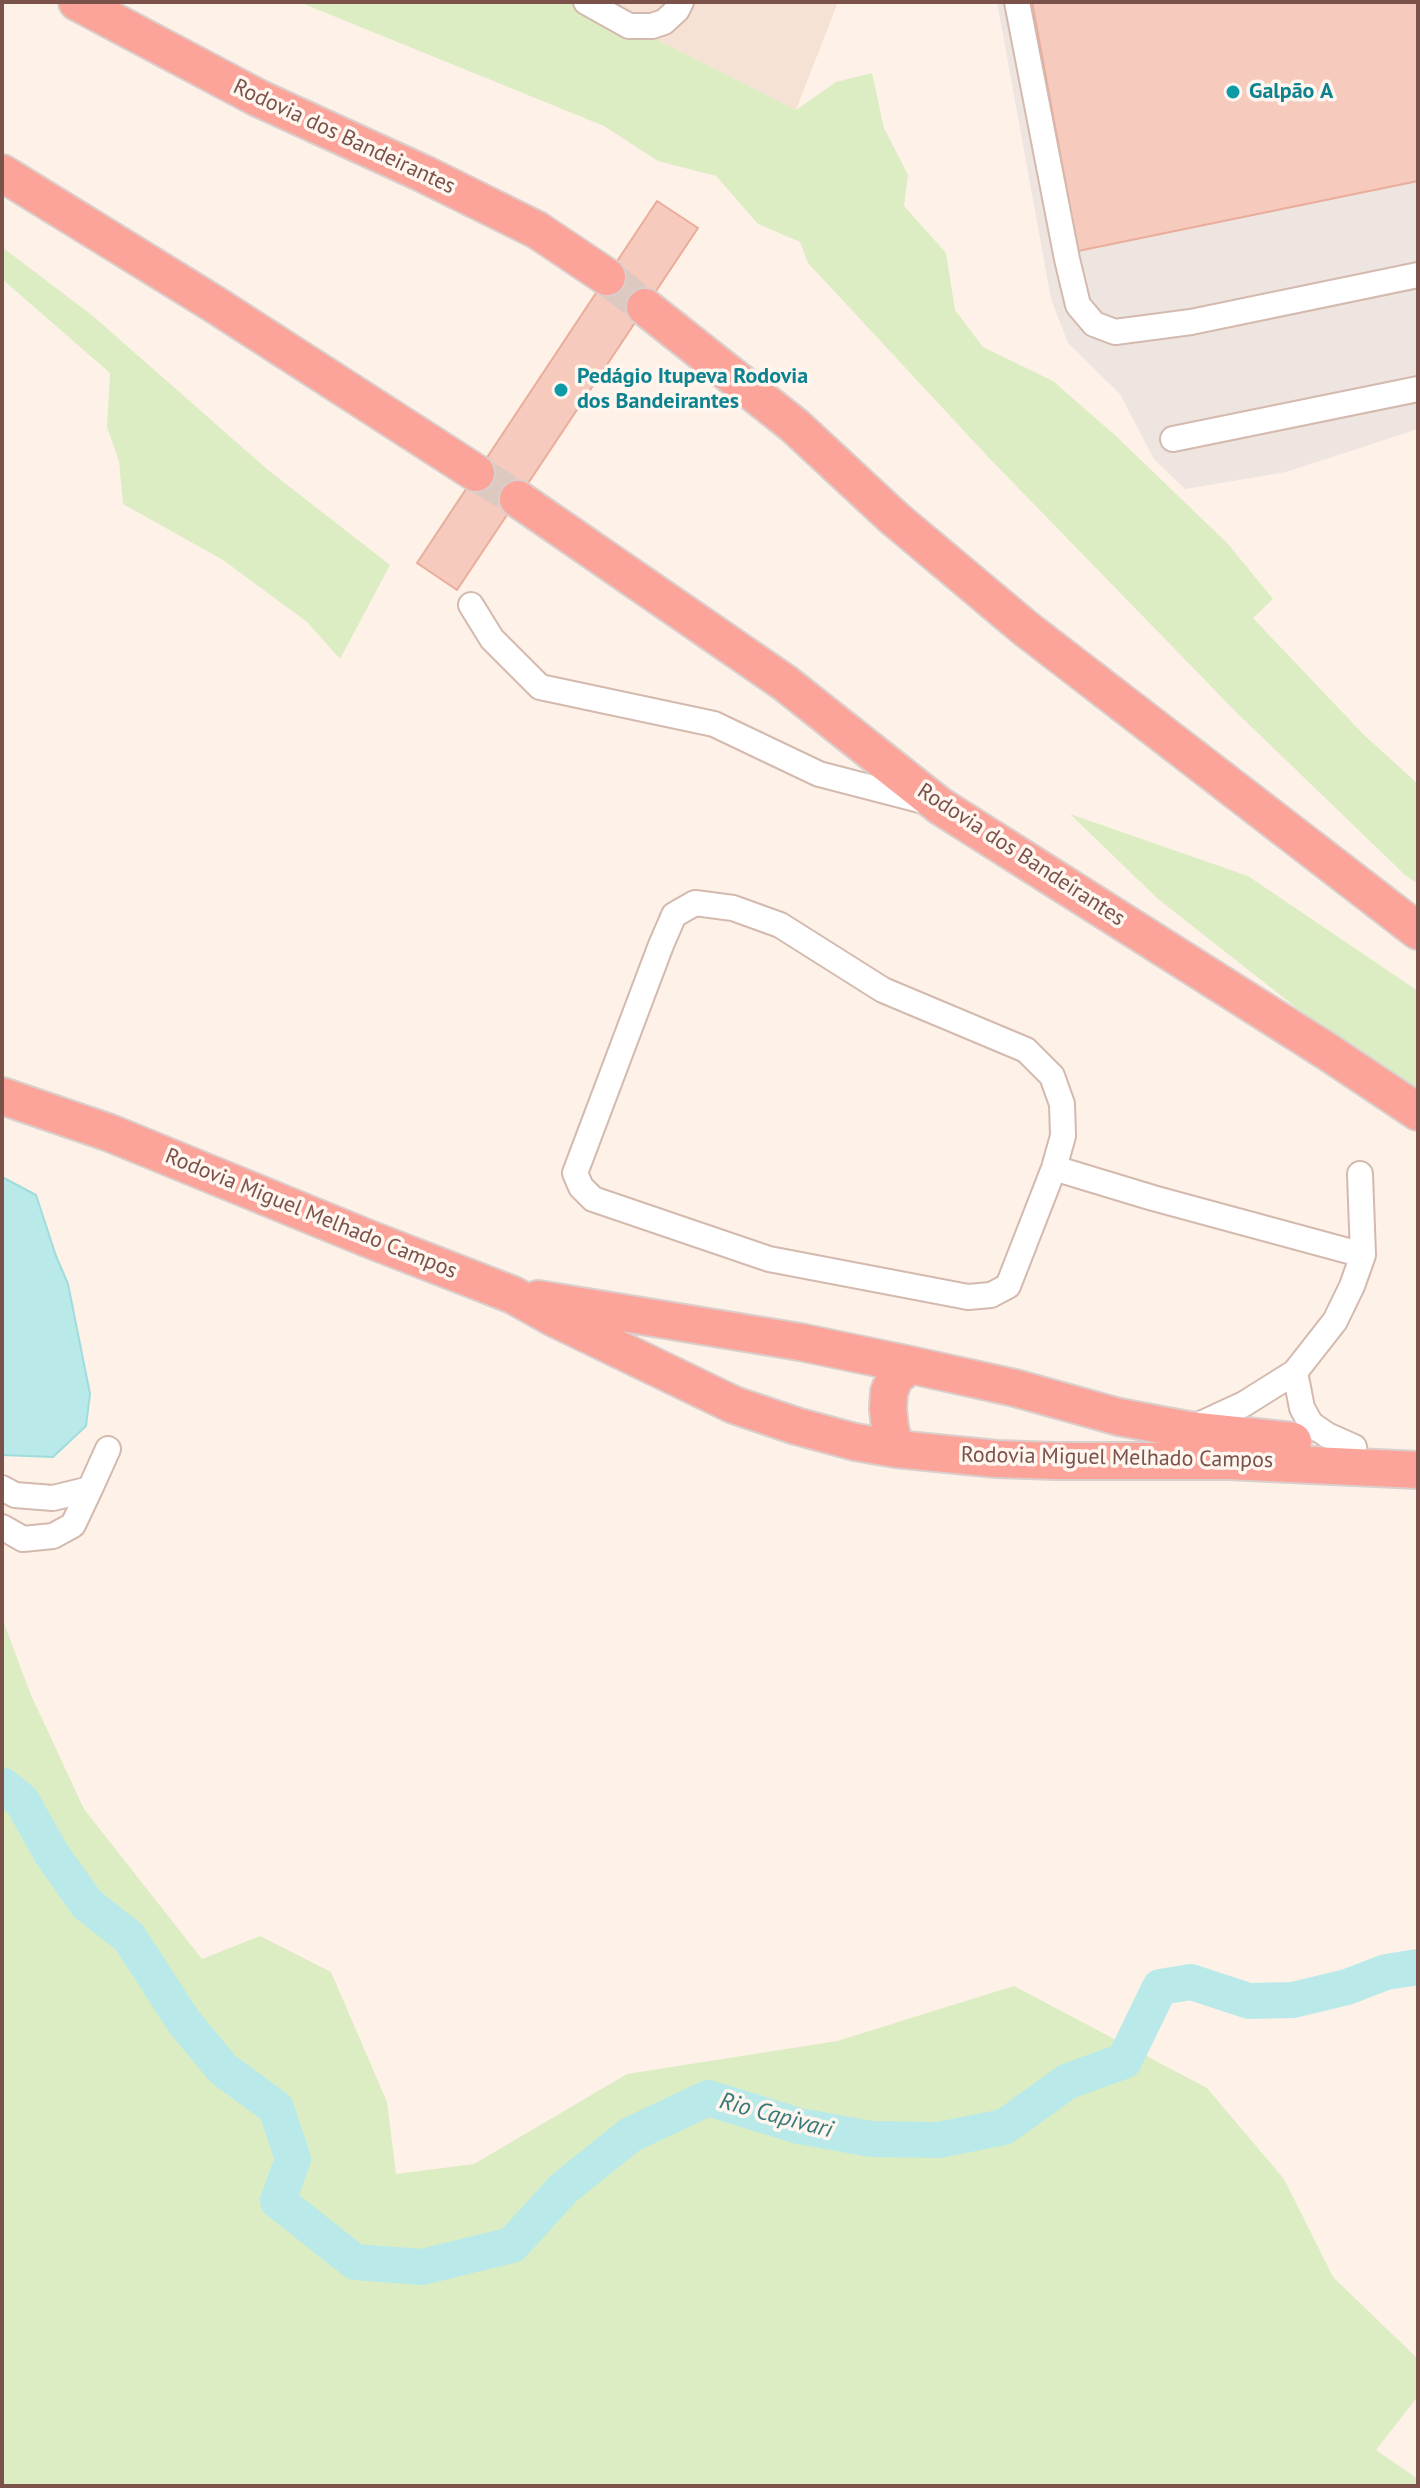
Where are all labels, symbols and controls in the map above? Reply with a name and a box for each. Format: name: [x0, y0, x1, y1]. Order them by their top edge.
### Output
street label: Rodovia dos Bandeirantes: [229, 74, 459, 200]
place label: Galpão A: [1249, 79, 1333, 105]
marker: Galpão A: [1224, 83, 1242, 101]
place label: Pedágio Itupeva Rodovia dos Bandeirantes: [577, 364, 808, 416]
marker: Pedágio Itupeva Rodovia dos Bandeirantes: [552, 381, 570, 399]
street label: Rodovia dos Bandeirantes: [912, 778, 1130, 932]
street label: Rodovia Miguel Melhado Campos: [161, 1143, 461, 1285]
street label: Rodovia Miguel Melhado Campos: [961, 1442, 1273, 1474]
water label: Rio Capivari: [716, 2087, 836, 2145]

